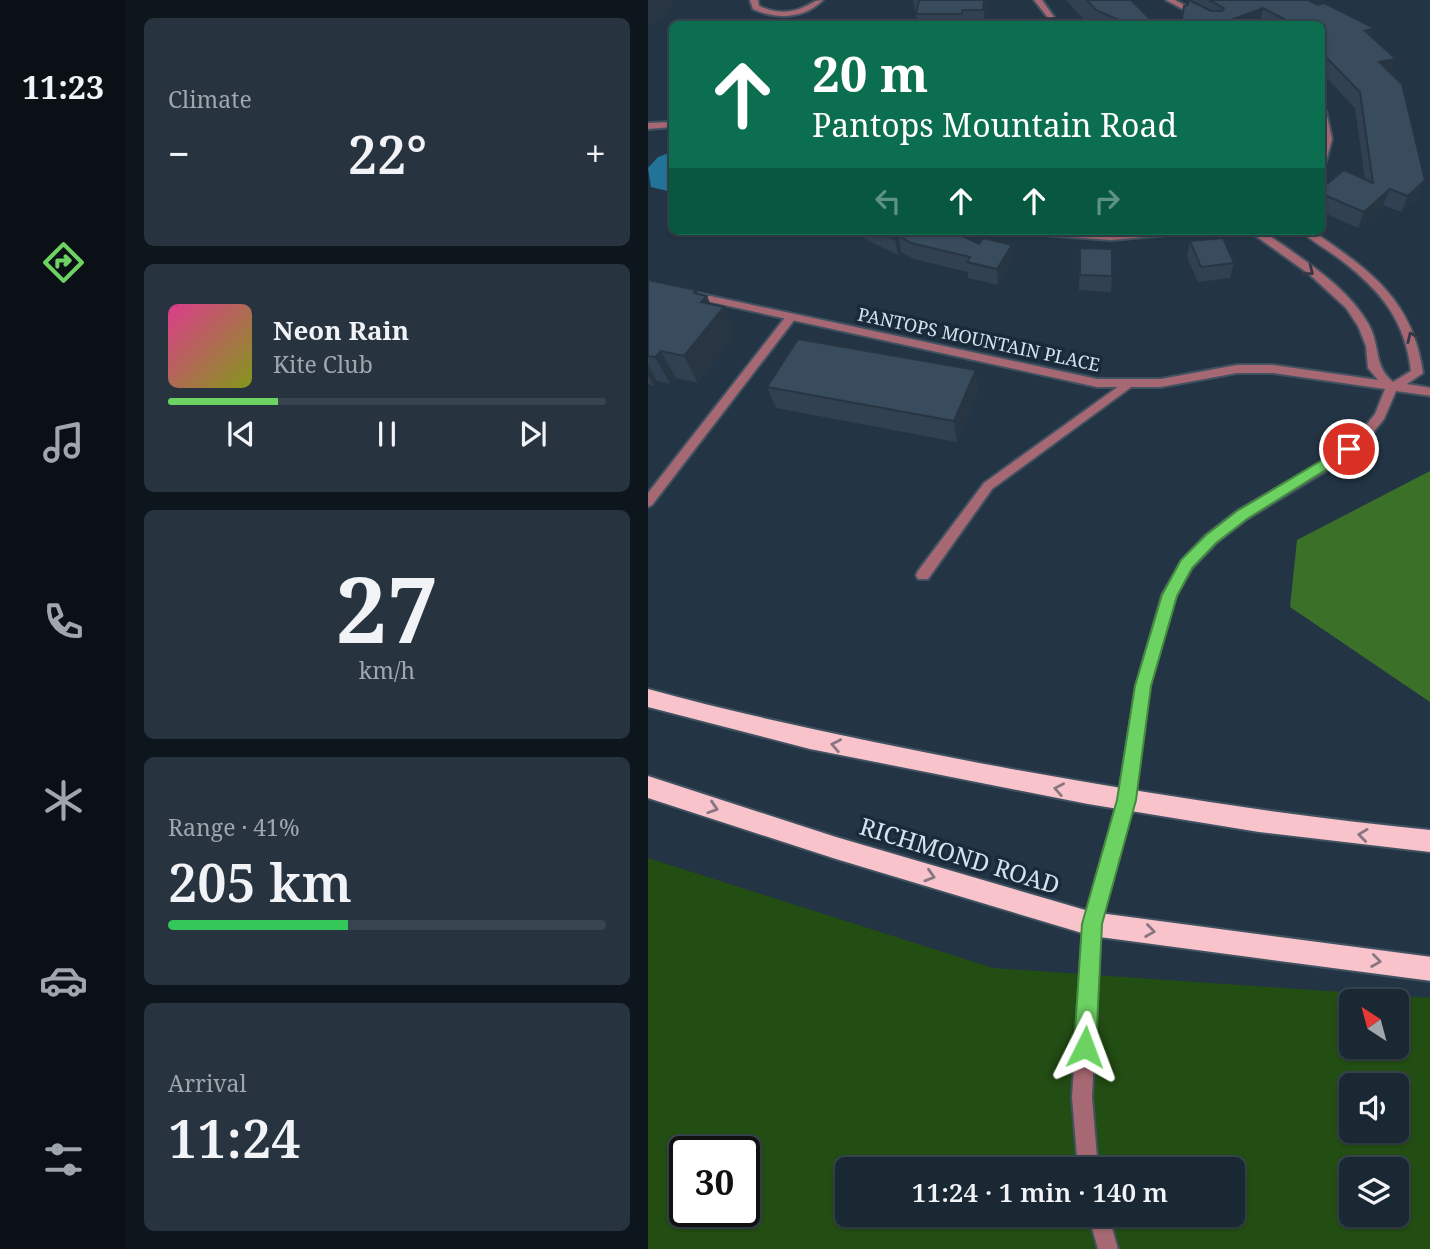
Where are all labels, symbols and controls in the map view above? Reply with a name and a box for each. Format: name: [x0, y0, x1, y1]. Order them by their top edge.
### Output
text: 20 m: [812, 40, 928, 106]
icon: ahead: [697, 49, 788, 140]
text: 11:23: [22, 65, 104, 108]
text: Climate: [168, 83, 252, 115]
text: Pantops Mountain Road: [812, 103, 1177, 146]
text: 22°: [348, 118, 427, 189]
text: −: [168, 127, 190, 179]
text: +: [585, 127, 606, 179]
icon: left: [869, 182, 907, 220]
icon: ahead: [942, 182, 980, 220]
icon: ahead: [1015, 182, 1053, 220]
icon: right: [1088, 182, 1126, 220]
icon: directions: [39, 238, 88, 287]
one-way arrow: [1302, 262, 1314, 275]
street label: PANTOPS MOUNTAIN PLACE: [856, 302, 1102, 376]
text: Neon Rain: [273, 312, 409, 348]
one-way arrow: [1406, 332, 1420, 344]
text: Kite Club: [273, 348, 373, 380]
icon: previous: [222, 415, 260, 453]
icon: pause: [368, 415, 406, 453]
icon: next: [514, 415, 552, 453]
icon: music: [39, 418, 88, 467]
pin: [1319, 419, 1379, 479]
icon: arrive: [1330, 430, 1368, 468]
text: 27: [336, 546, 438, 670]
icon: phone: [39, 597, 88, 646]
text: km/h: [359, 654, 415, 686]
one-way arrow: [830, 738, 842, 753]
icon: climate: [39, 776, 88, 825]
one-way arrow: [1053, 782, 1065, 797]
one-way arrow: [707, 799, 719, 814]
street label: RICHMOND ROAD: [856, 809, 1064, 901]
text: Range · 41%: [168, 811, 300, 843]
one-way arrow: [1357, 827, 1368, 842]
text: 205 km: [168, 846, 352, 917]
one-way arrow: [924, 867, 936, 882]
one-way arrow: [1144, 924, 1156, 939]
one-way arrow: [1370, 954, 1381, 969]
icon: car: [39, 956, 88, 1005]
north arrow: [1339, 989, 1409, 1059]
map controls: [1339, 989, 1409, 1227]
position arrow: [1048, 1010, 1122, 1084]
text: Arrival: [168, 1067, 247, 1099]
button: sound: [1339, 1073, 1409, 1143]
text: 11:24: [168, 1102, 301, 1173]
icon: filters: [39, 1135, 88, 1184]
speed limit sign: 30: [669, 1136, 760, 1227]
button: layers: [1339, 1157, 1409, 1227]
text: 11:24 · 1 min · 140 m: [912, 1174, 1168, 1210]

